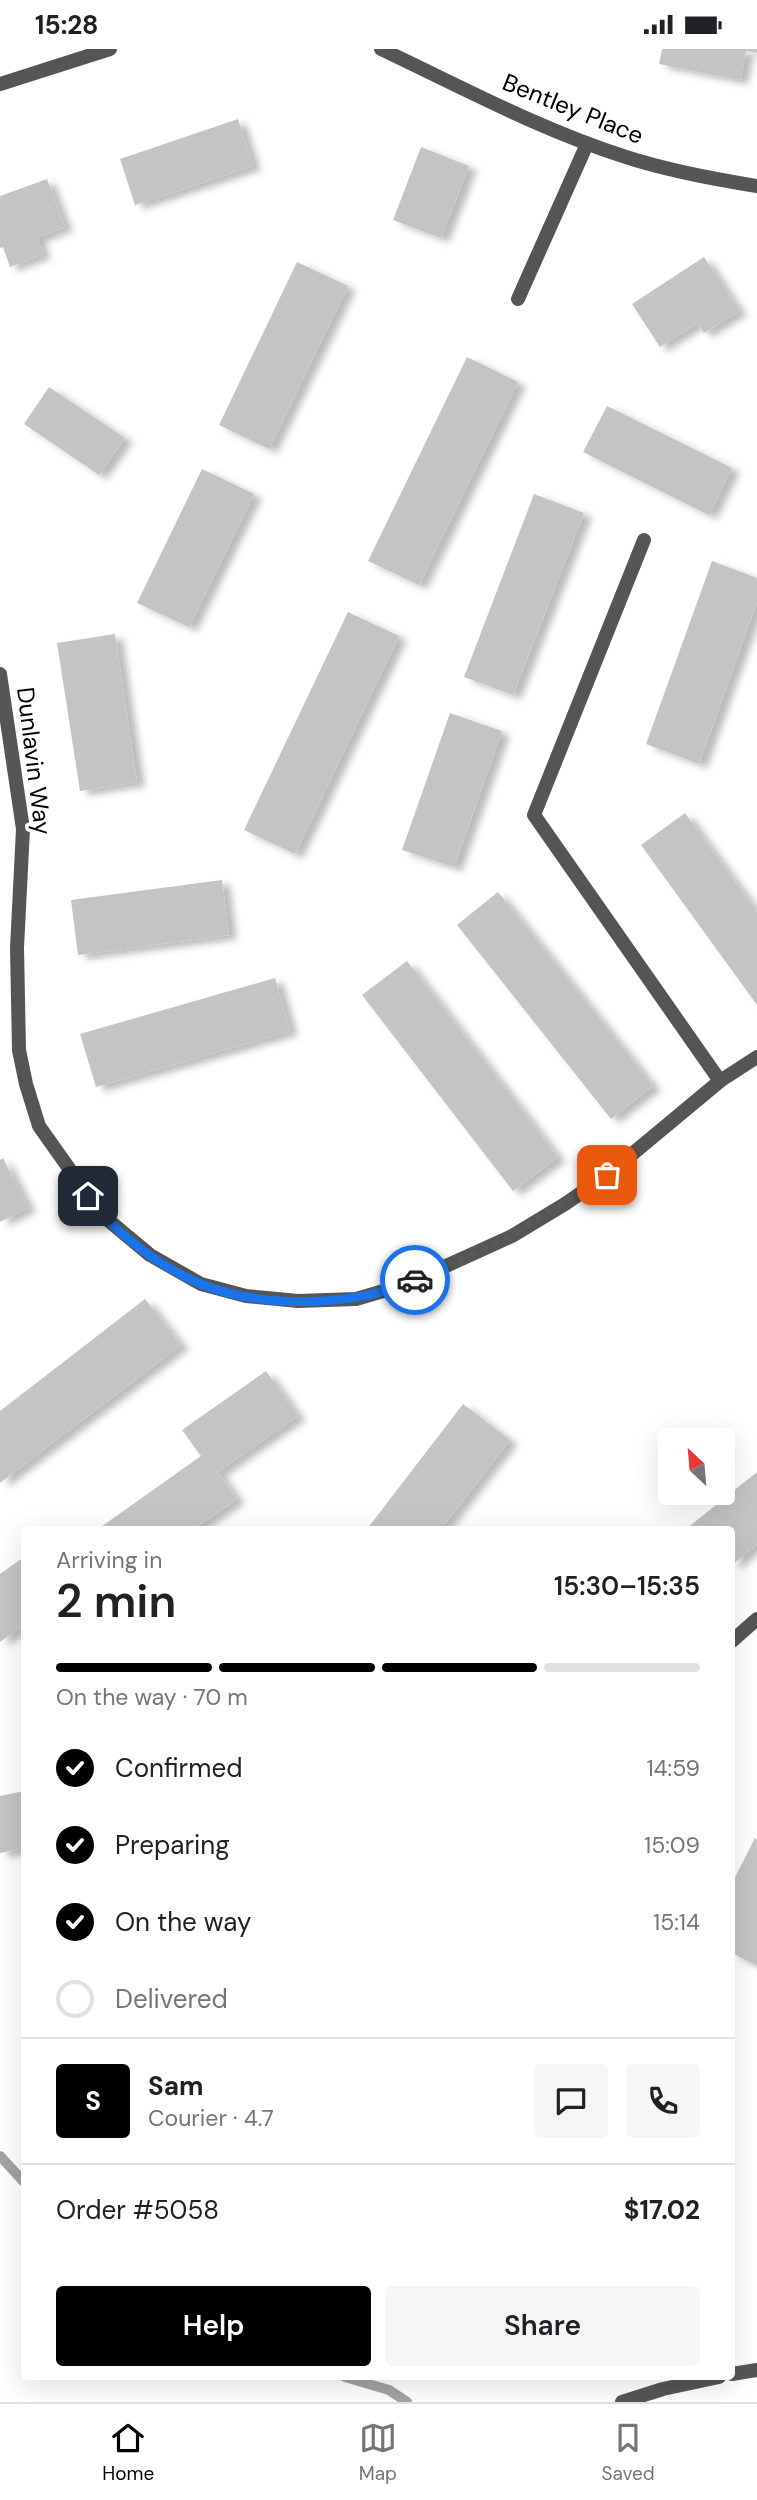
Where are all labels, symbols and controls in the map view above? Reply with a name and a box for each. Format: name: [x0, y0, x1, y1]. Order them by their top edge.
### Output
text: 15:28: [35, 8, 99, 42]
street label: Bentley Place: [498, 66, 648, 151]
street label: Dunlavin Way: [10, 685, 59, 837]
pin: [577, 1145, 637, 1205]
icon: bag: [588, 1156, 626, 1194]
pin: [58, 1166, 118, 1226]
icon: home: [69, 1177, 107, 1215]
courier: [380, 1245, 450, 1315]
icon: car: [396, 1261, 434, 1299]
north arrow: [658, 1428, 735, 1505]
map controls: [658, 1428, 735, 1505]
text: Arriving in: [56, 1545, 162, 1575]
text: 15:30–15:35: [554, 1569, 700, 1603]
text: 2 min: [56, 1571, 176, 1631]
text: On the way · 70 m: [56, 1682, 248, 1712]
icon: check: [56, 1749, 94, 1787]
text: Confirmed: [115, 1751, 242, 1785]
text: 14:59: [646, 1753, 700, 1783]
icon: check: [56, 1826, 94, 1864]
text: Preparing: [115, 1828, 230, 1862]
text: 15:09: [644, 1830, 700, 1860]
icon: check: [56, 1903, 94, 1941]
text: On the way: [115, 1905, 251, 1939]
text: 15:14: [653, 1907, 700, 1937]
text: Delivered: [115, 1982, 228, 2016]
button: chat: [534, 2064, 608, 2138]
button: phone: [626, 2064, 700, 2138]
text: Sam: [148, 2069, 203, 2103]
text: S: [85, 2084, 101, 2118]
text: Courier · 4.7: [148, 2103, 274, 2133]
text: Order #5058: [56, 2193, 219, 2227]
text: $17.02: [624, 2193, 700, 2227]
button: Help: [56, 2286, 371, 2366]
button: Share: [385, 2286, 700, 2366]
tab: Home: [102, 2419, 154, 2486]
tab: Map: [359, 2419, 397, 2486]
tab: Saved: [601, 2419, 655, 2486]

